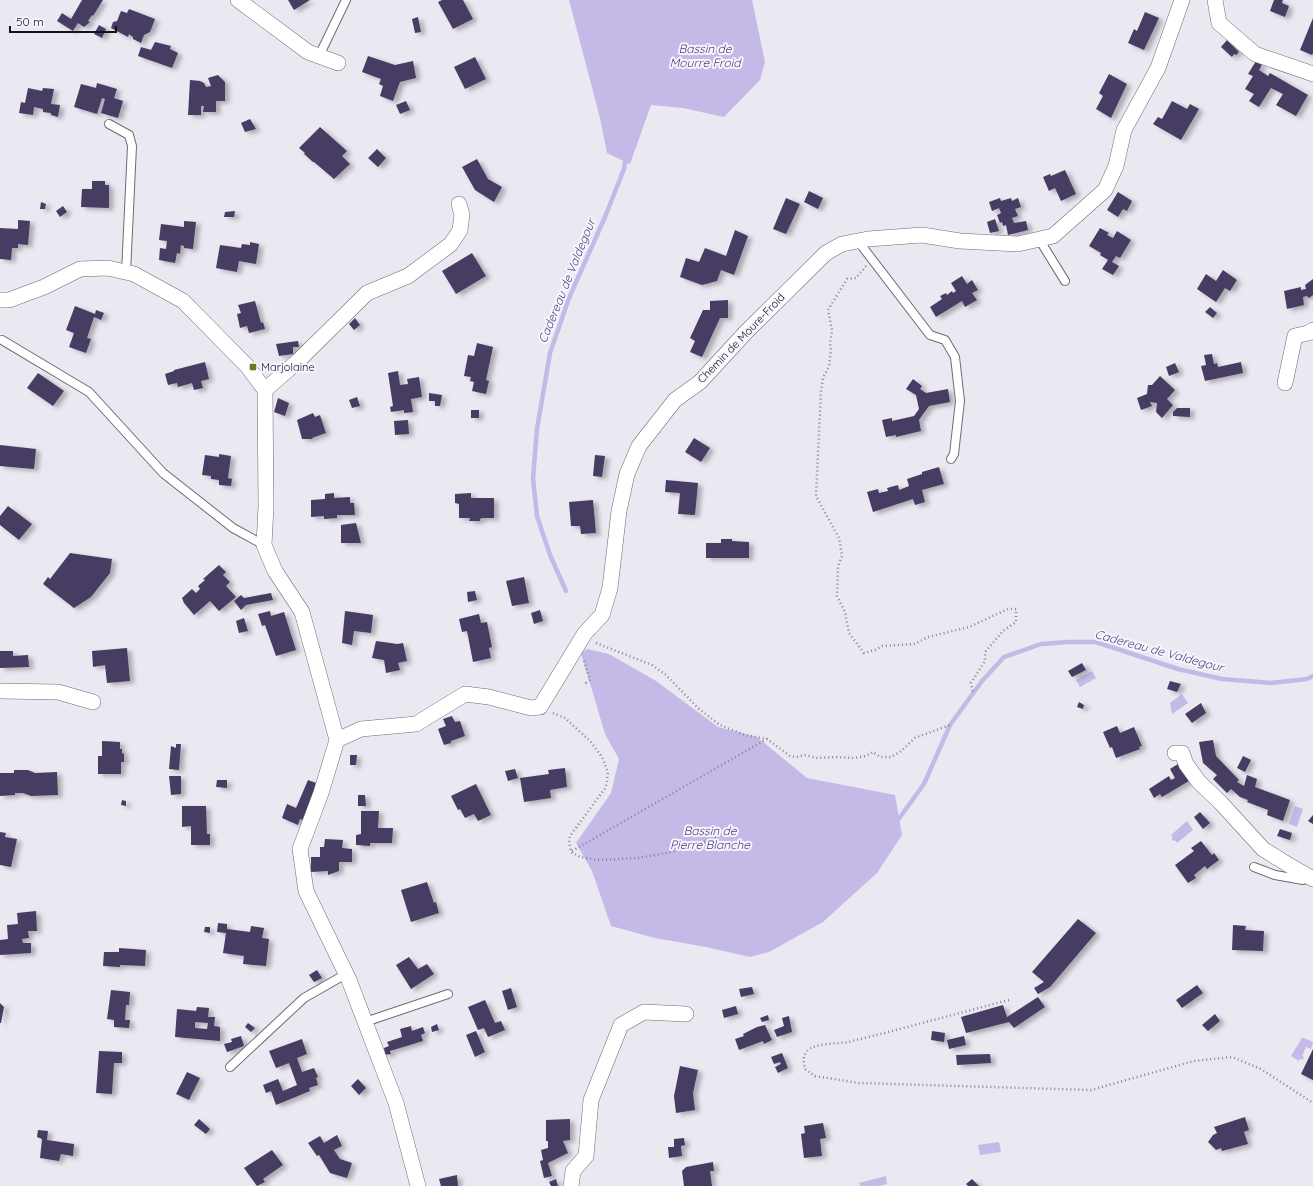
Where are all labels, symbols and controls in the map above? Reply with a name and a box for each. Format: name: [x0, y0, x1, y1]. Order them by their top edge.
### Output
scale bar: [10, 8, 116, 34]
text: 50 m: [16, 14, 44, 29]
water label: Bassin de Mourre Froid: [669, 41, 742, 70]
water label: Cadereau de Valdegour: [535, 215, 599, 345]
street label: Chemin de Moure-Froid: [694, 290, 788, 386]
place label: Marjolaine: [261, 360, 315, 374]
marker: Marjolaine: [248, 362, 258, 372]
water label: Cadereau de Valdegour: [1093, 626, 1226, 675]
water label: Bassin de Pierre Blanche: [670, 823, 751, 852]

